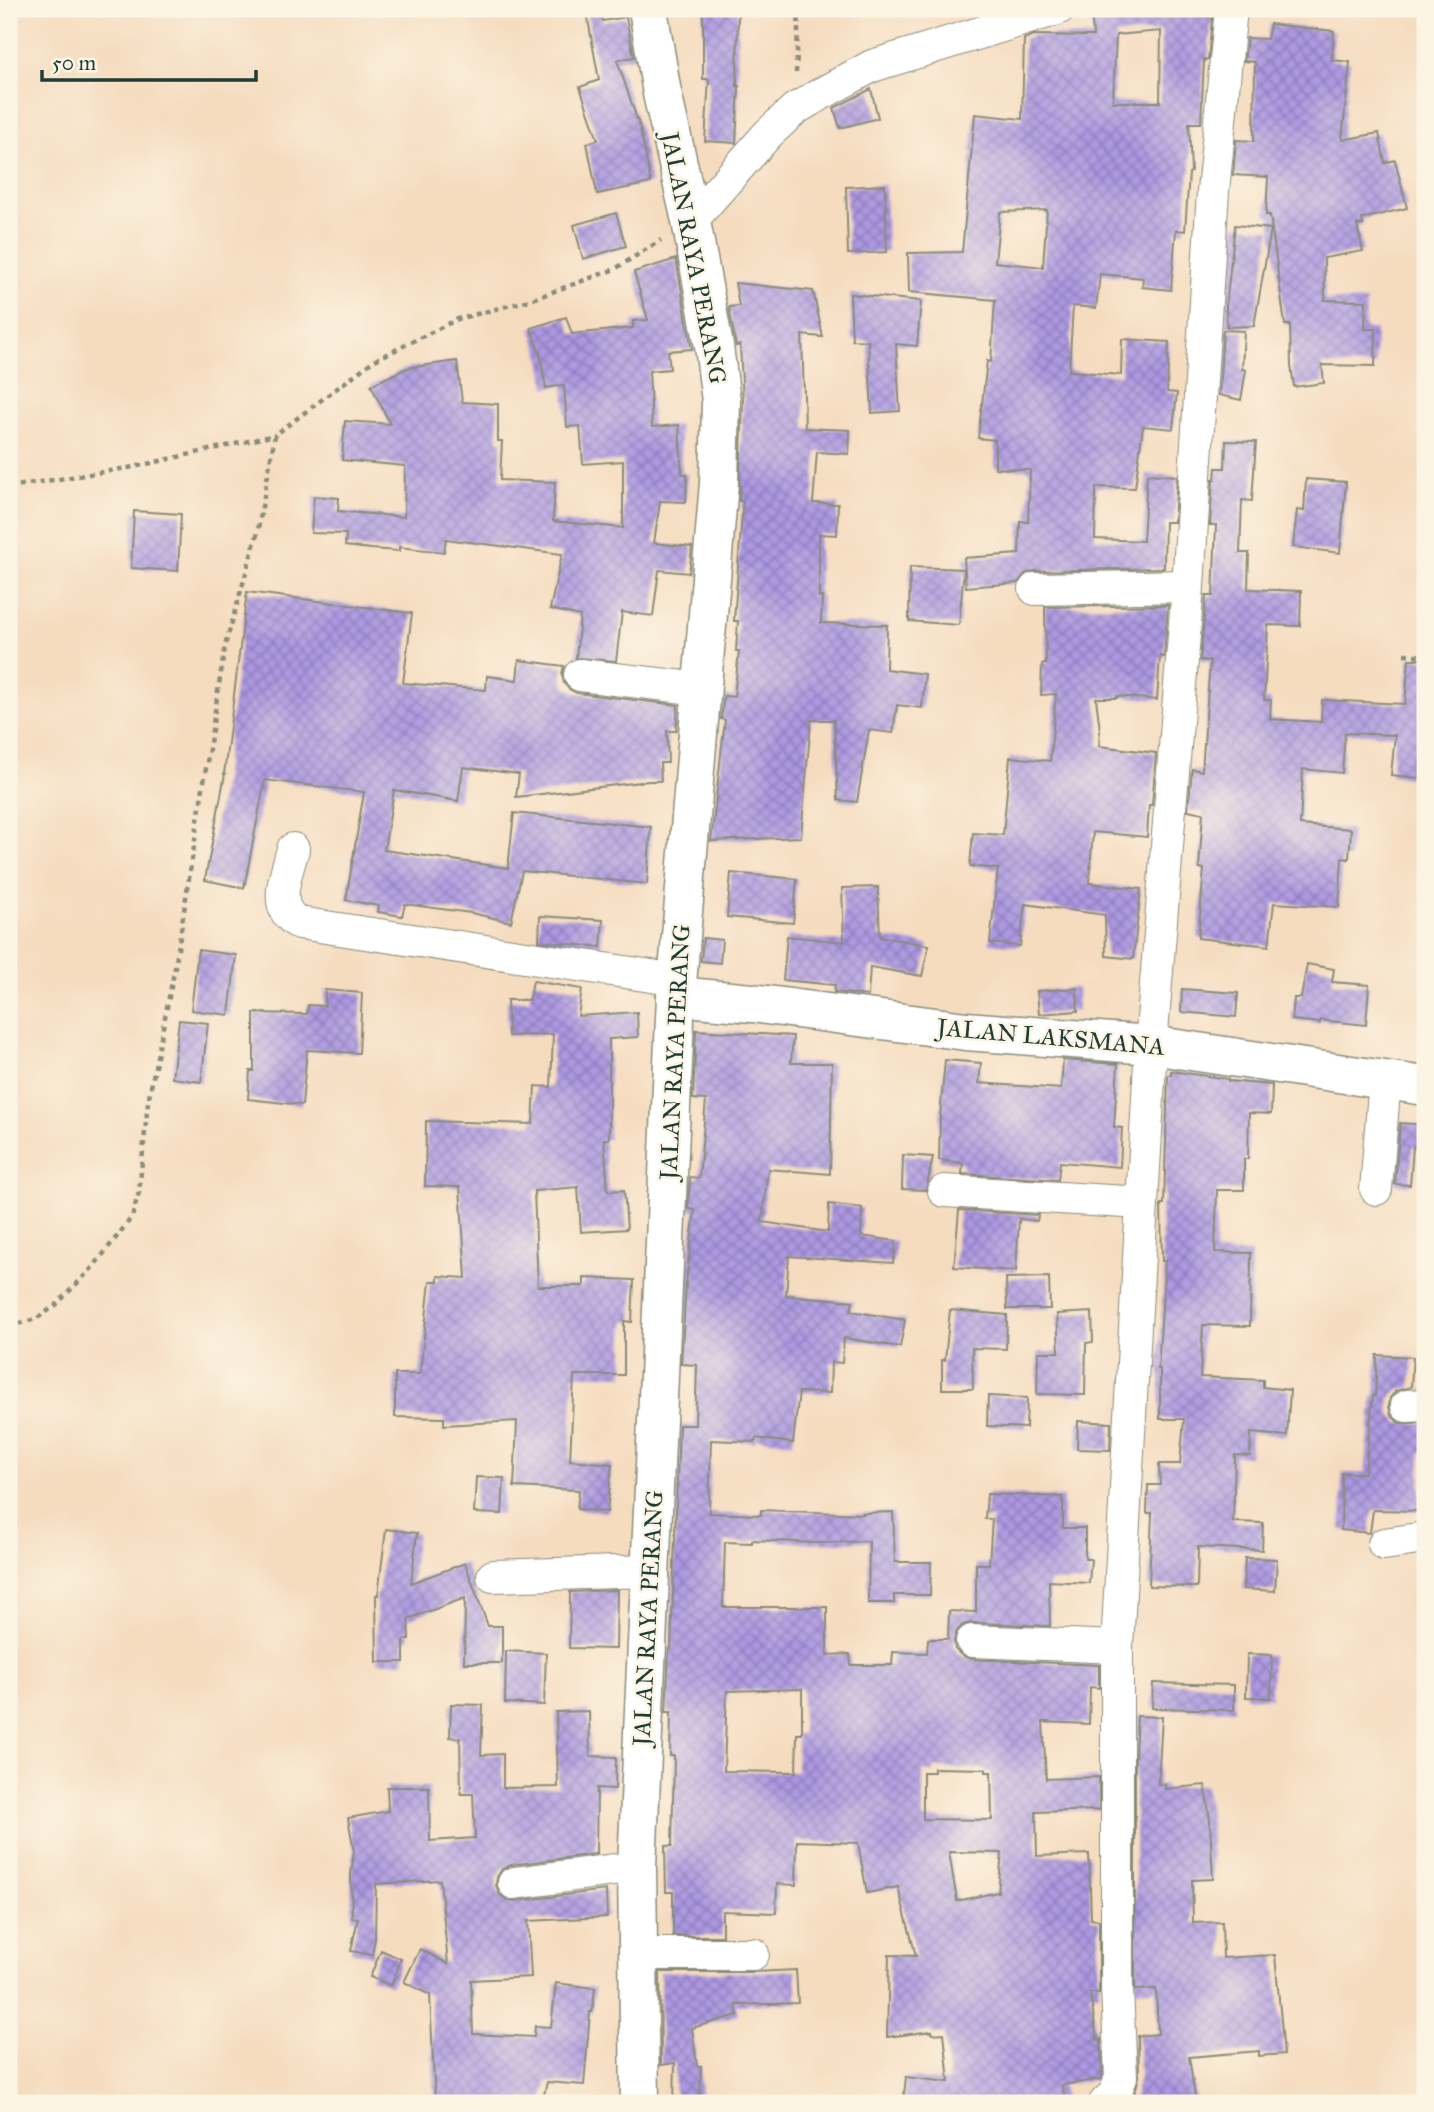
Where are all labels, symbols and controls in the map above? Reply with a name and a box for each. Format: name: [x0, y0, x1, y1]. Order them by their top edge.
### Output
scale bar: [42, 38, 256, 82]
text: 50 m: [52, 50, 97, 76]
street label: JALAN RAYA PERANG: [654, 127, 733, 386]
street label: JALAN RAYA PERANG: [653, 923, 697, 1184]
street label: JALAN LAKSMANA: [933, 1012, 1166, 1062]
street label: JALAN RAYA PERANG: [626, 1489, 670, 1750]

